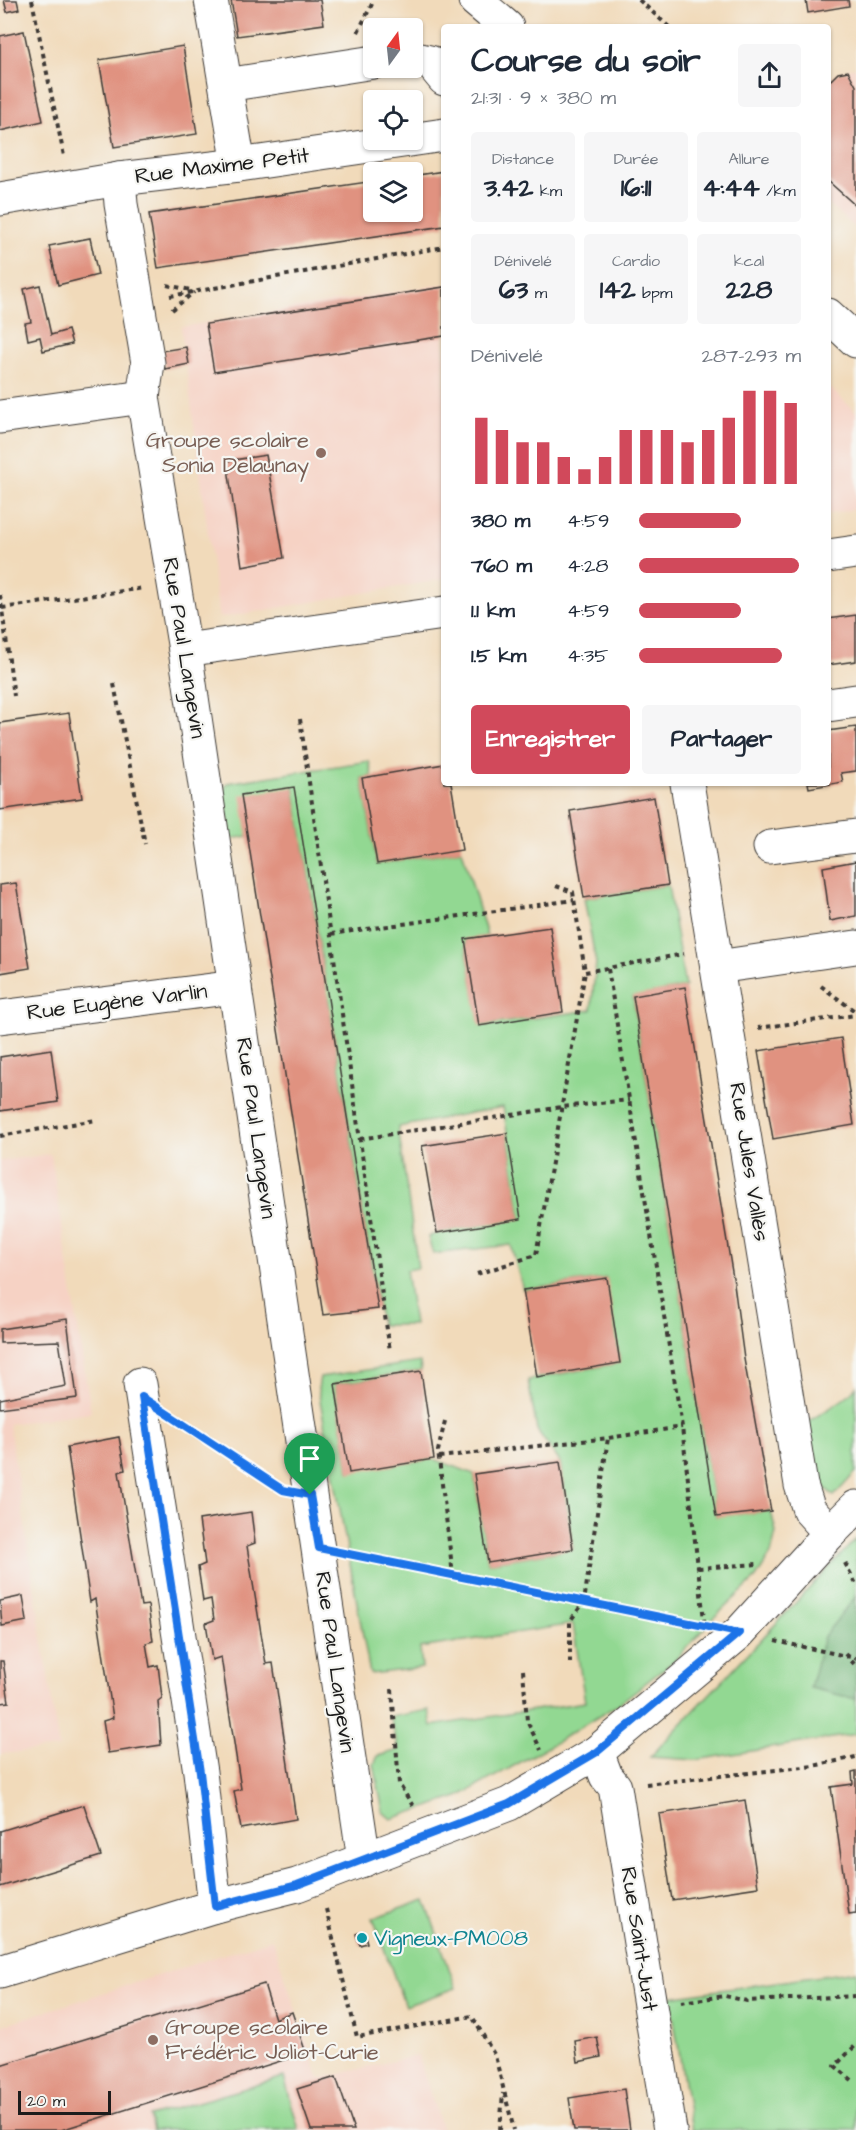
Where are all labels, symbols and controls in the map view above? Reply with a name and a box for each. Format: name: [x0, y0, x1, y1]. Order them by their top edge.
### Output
north arrow: [363, 18, 423, 78]
map controls: [363, 18, 423, 222]
text: Course du soir: [471, 38, 701, 84]
button: share: [738, 44, 801, 107]
text: 21:31 · 9 × 380 m: [471, 84, 616, 112]
button: locate: [363, 90, 423, 150]
street label: Rue Maxime Petit: [133, 140, 311, 192]
text: Distance: [492, 148, 554, 170]
text: Durée: [614, 148, 658, 170]
text: Allure: [729, 148, 769, 170]
button: layers: [363, 162, 423, 222]
text: 3.42: [484, 170, 533, 206]
text: 16:11: [621, 170, 651, 206]
text: 4:44: [702, 170, 760, 206]
text: km: [533, 180, 562, 202]
text: /km: [760, 180, 796, 202]
text: Dénivelé: [494, 250, 552, 272]
text: Cardio: [612, 250, 660, 272]
text: kcal: [734, 250, 764, 272]
text: 63: [499, 272, 528, 308]
text: 142: [600, 272, 636, 308]
text: 228: [726, 272, 772, 308]
text: m: [528, 282, 547, 304]
text: bpm: [636, 282, 672, 304]
text: Dénivelé: [471, 342, 543, 370]
text: 287–293 m: [701, 342, 801, 370]
place label: Groupe scolaire Sonia Delaunay: [146, 425, 309, 482]
marker: Groupe scolaire Sonia Delaunay: [314, 446, 328, 460]
text: 380 m: [471, 507, 530, 535]
text: 4:59: [567, 507, 610, 535]
text: 760 m: [471, 552, 532, 580]
text: 4:28: [567, 552, 608, 580]
street label: Rue Paul Langevin: [153, 555, 214, 741]
text: 1.1 km: [471, 597, 515, 625]
text: 4:59: [567, 597, 610, 625]
text: 1.5 km: [471, 642, 526, 670]
text: 4:35: [567, 642, 608, 670]
button: Enregistrer: [471, 705, 630, 774]
button: Partager: [642, 705, 801, 774]
street label: Rue Eugène Varlin: [25, 976, 209, 1029]
street label: Rue Paul Langevin: [227, 1035, 284, 1221]
street label: Rue Jules Vallès: [721, 1080, 777, 1244]
pin: [284, 1433, 335, 1495]
icon: arrive: [293, 1442, 326, 1475]
street label: Rue Paul Langevin: [306, 1569, 363, 1755]
street label: Rue Saint-Just: [612, 1865, 666, 2013]
place label: Vigneux-PM008: [374, 1923, 528, 1955]
marker: Vigneux-PM008: [355, 1931, 369, 1945]
place label: Groupe scolaire Frédéric Joliot-Curie: [165, 2012, 379, 2068]
marker: Groupe scolaire Frédéric Joliot-Curie: [146, 2033, 160, 2047]
scale bar: [18, 2088, 111, 2116]
text: 20 m: [27, 2090, 65, 2112]

